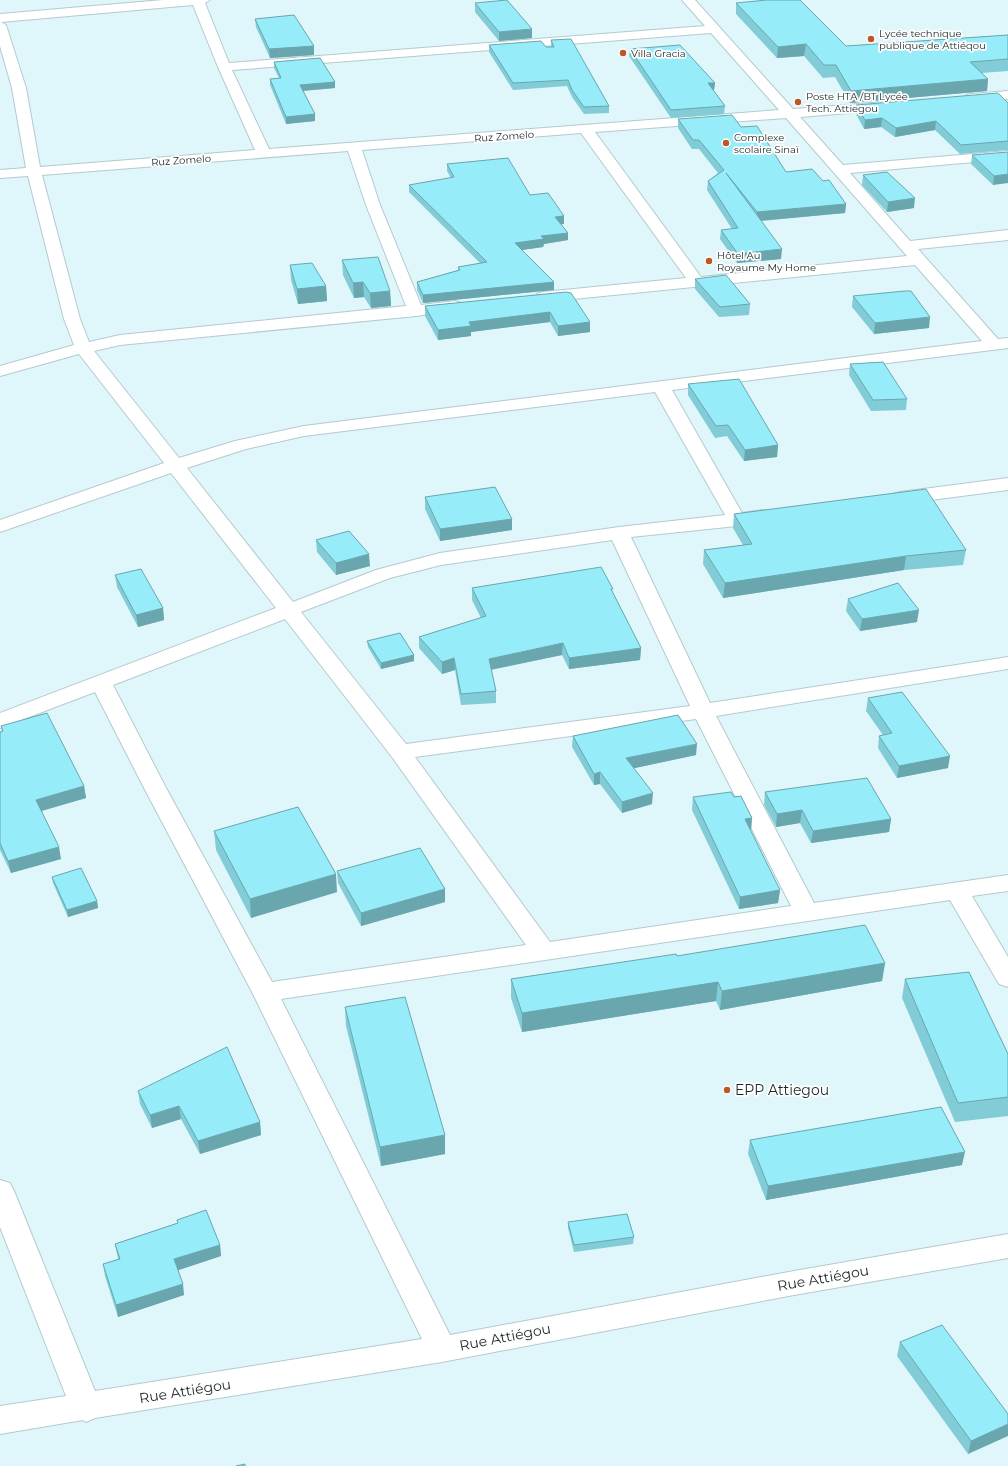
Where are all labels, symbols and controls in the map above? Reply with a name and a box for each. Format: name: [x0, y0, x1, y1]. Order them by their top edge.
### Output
place label: Lycée technique publique de Attiéqou: [879, 27, 986, 52]
marker: Lycée technique publique de Attiéqou: [866, 34, 876, 44]
place label: Villa Gracia: [631, 47, 686, 60]
marker: Villa Gracia: [618, 48, 628, 58]
place label: Poste HTA /BT Lycée Tech. Attiegou: [806, 90, 908, 115]
marker: Poste HTA /BT Lycée Tech. Attiegou: [793, 97, 803, 107]
street label: Ruz Zomelo: [474, 128, 534, 145]
place label: Complexe scolaire Sinaï: [734, 131, 799, 156]
marker: Complexe scolaire Sinaï: [721, 138, 731, 148]
street label: Ruz Zomelo: [151, 152, 211, 169]
place label: Hôtel Au Royaume My Home: [717, 249, 816, 274]
marker: Hôtel Au Royaume My Home: [704, 256, 714, 266]
place label: EPP Attiegou: [735, 1081, 829, 1099]
marker: EPP Attiegou: [722, 1085, 732, 1095]
street label: Rue Attiégou: [776, 1261, 870, 1295]
street label: Rue Attiégou: [458, 1319, 552, 1355]
street label: Rue Attiégou: [138, 1375, 232, 1407]

